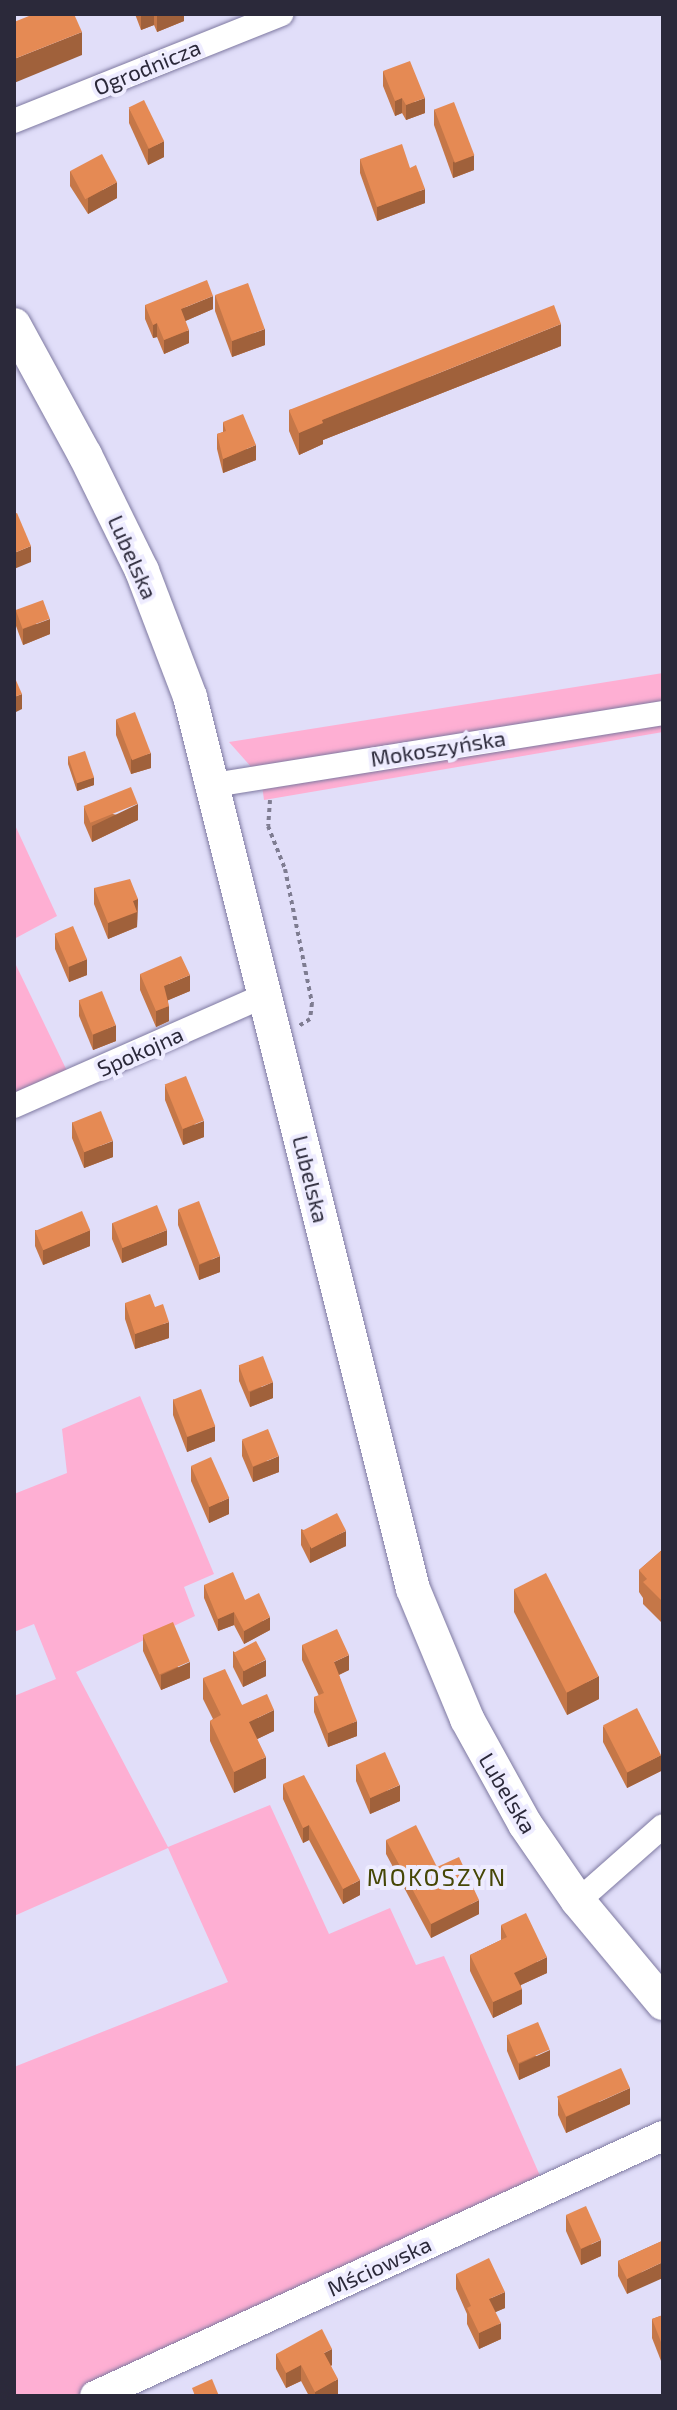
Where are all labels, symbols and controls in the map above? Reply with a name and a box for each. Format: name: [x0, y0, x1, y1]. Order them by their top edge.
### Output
street label: Ogrodnicza: [90, 34, 204, 100]
street label: Lubelska: [103, 511, 163, 603]
street label: Mokoszyńska: [369, 724, 507, 772]
street label: Spokojna: [93, 1020, 187, 1082]
street label: Lubelska: [287, 1133, 335, 1225]
street label: Lubelska: [474, 1748, 542, 1838]
district label: MOKOSZYN: [367, 1863, 507, 1891]
street label: Mściowska: [323, 2230, 435, 2302]

